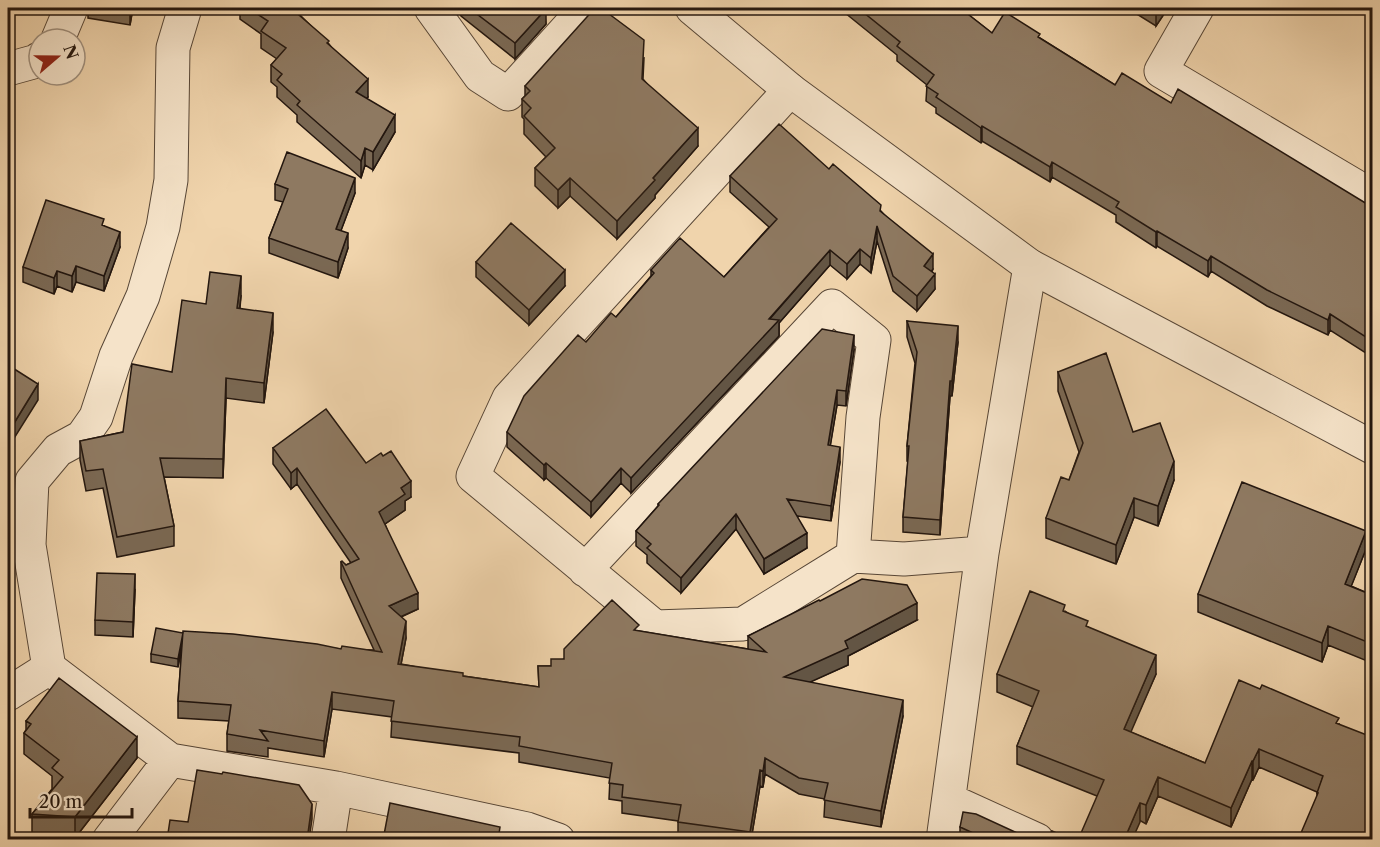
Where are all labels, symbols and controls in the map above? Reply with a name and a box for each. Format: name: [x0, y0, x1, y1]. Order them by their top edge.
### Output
north arrow: [27, 27, 87, 87]
text: N: [59, 42, 83, 62]
scale bar: [30, 781, 132, 819]
text: 20 m: [39, 791, 83, 813]

